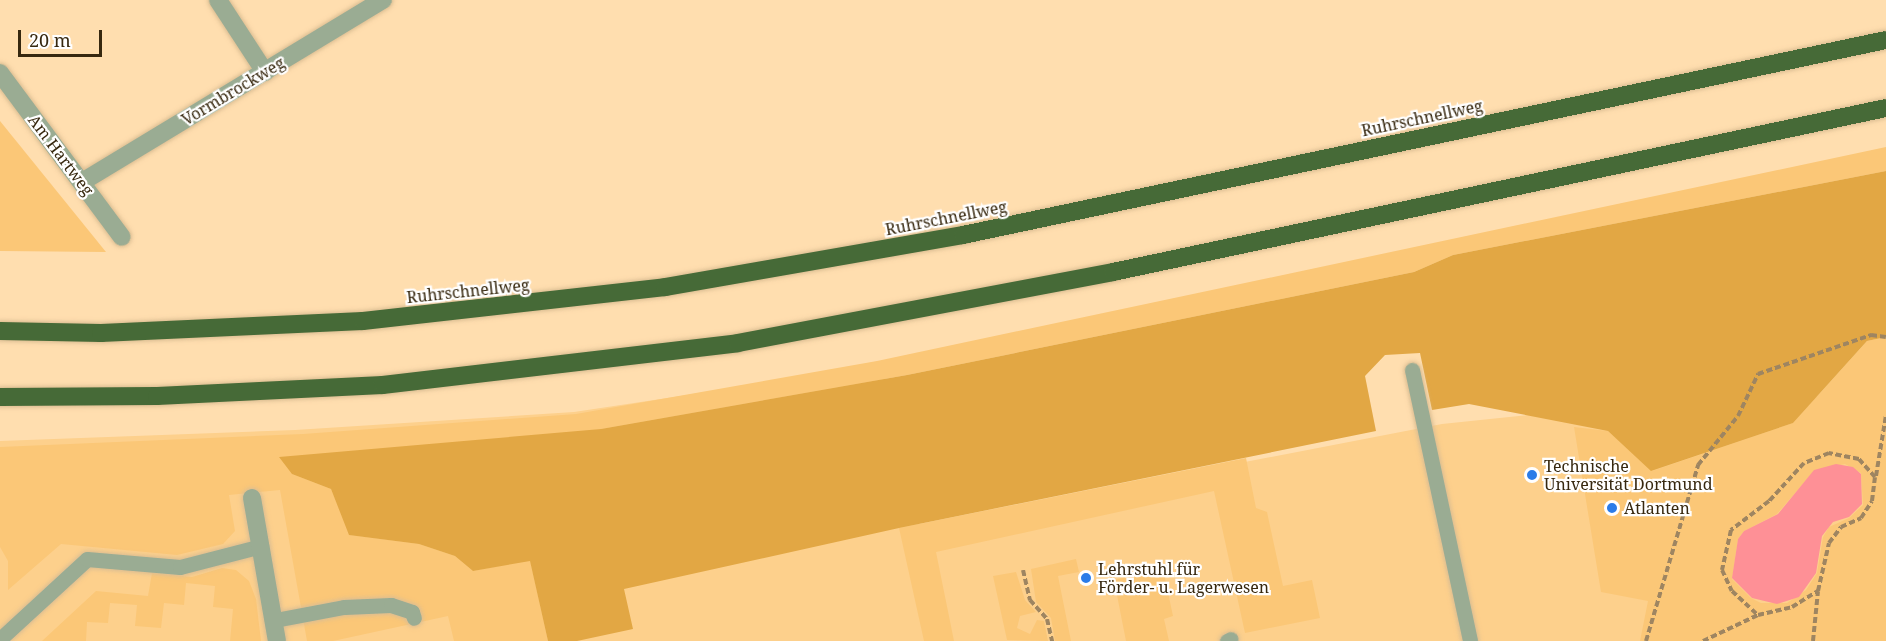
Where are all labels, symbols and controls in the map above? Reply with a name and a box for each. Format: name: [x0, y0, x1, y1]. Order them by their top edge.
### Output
scale bar: [21, 18, 105, 56]
text: 20 m: [29, 28, 71, 52]
street label: Vormbrockweg: [178, 53, 288, 129]
street label: Ruhrschnellweg: [1360, 96, 1484, 140]
street label: Am Hartweg: [24, 111, 98, 199]
street label: Ruhrschnellweg: [884, 197, 1008, 239]
street label: Ruhrschnellweg: [406, 275, 530, 307]
place label: Technische Universität Dortmund: [1544, 456, 1712, 494]
marker: Technische Universität Dortmund: [1525, 468, 1539, 482]
place label: Atlanten: [1624, 498, 1690, 518]
marker: Atlanten: [1605, 501, 1619, 515]
place label: Lehrstuhl für Förder- u. Lagerwesen: [1098, 559, 1269, 597]
marker: Lehrstuhl für Förder- u. Lagerwesen: [1079, 571, 1093, 585]

